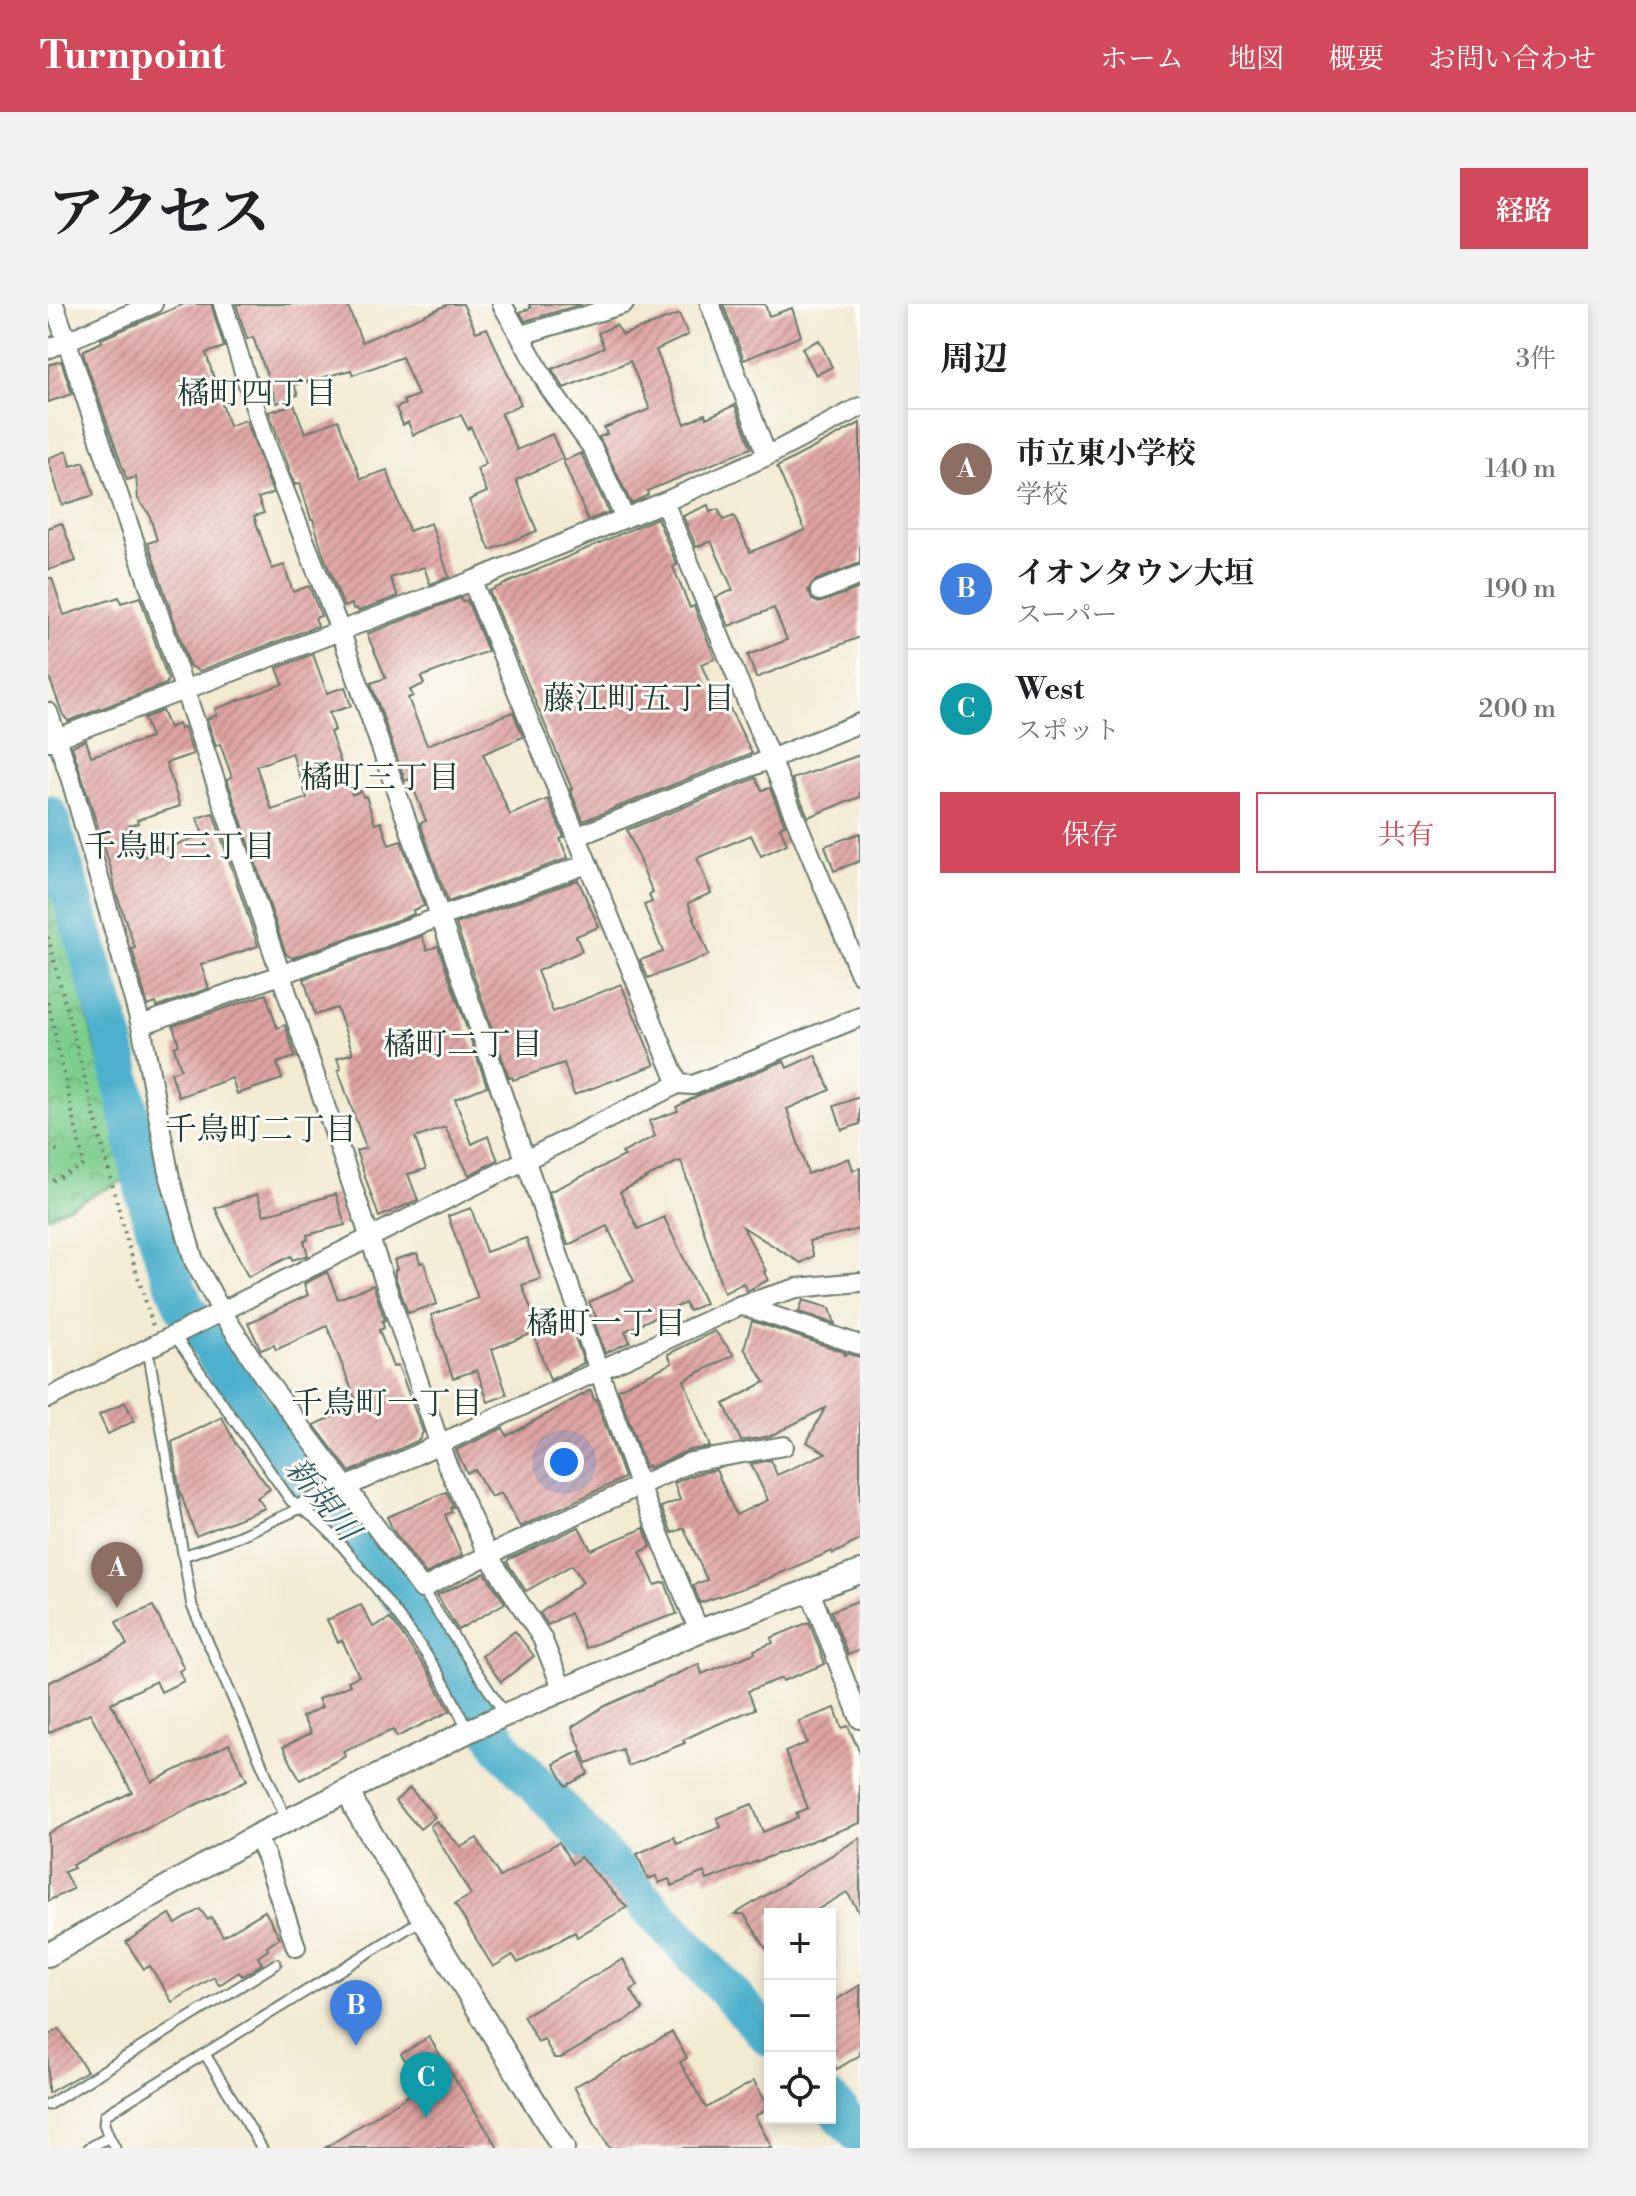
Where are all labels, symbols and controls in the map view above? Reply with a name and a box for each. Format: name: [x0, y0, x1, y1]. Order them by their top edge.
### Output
text: Turnpoint: [40, 33, 225, 80]
text: ホーム: [1100, 42, 1184, 77]
text: 地図: [1228, 42, 1284, 77]
text: 概要: [1328, 42, 1384, 77]
text: お問い合わせ: [1428, 42, 1596, 77]
button: 経路: [1460, 168, 1588, 249]
text: アクセス: [48, 179, 270, 249]
text: 周辺: [940, 339, 1008, 381]
text: 3件: [1516, 343, 1556, 375]
district label: 橘町四丁目: [177, 374, 337, 414]
text: 市立東小学校: [1016, 435, 1196, 473]
text: A: [957, 453, 975, 485]
text: 140 m: [1485, 453, 1556, 485]
text: 学校: [1016, 479, 1068, 511]
text: イオンタウン大垣: [1016, 555, 1254, 593]
text: B: [956, 573, 976, 605]
text: 190 m: [1485, 573, 1556, 605]
text: スーパー: [1016, 599, 1117, 631]
text: West: [1016, 671, 1084, 709]
district label: 藤江町五丁目: [543, 679, 735, 719]
text: C: [957, 693, 975, 725]
text: 200 m: [1479, 693, 1556, 725]
text: スポット: [1016, 715, 1120, 747]
district label: 橘町三丁目: [300, 758, 460, 798]
button: 保存: [940, 792, 1240, 873]
button: 共有: [1256, 792, 1556, 873]
district label: 千鳥町三丁目: [84, 827, 276, 867]
district label: 橘町二丁目: [383, 1025, 543, 1065]
district label: 千鳥町二丁目: [165, 1110, 357, 1150]
district label: 橘町一丁目: [526, 1304, 686, 1344]
district label: 千鳥町一丁目: [291, 1384, 483, 1424]
your location: [544, 1442, 584, 1482]
water label: 新規川: [276, 1450, 370, 1552]
pin: A: [91, 1542, 143, 1608]
map controls: [764, 1908, 836, 2124]
button: +: [764, 1908, 836, 1980]
pin: B: [330, 1980, 382, 2046]
button: −: [764, 1980, 836, 2052]
pin: C: [400, 2052, 452, 2118]
button: locate: [764, 2052, 836, 2124]

